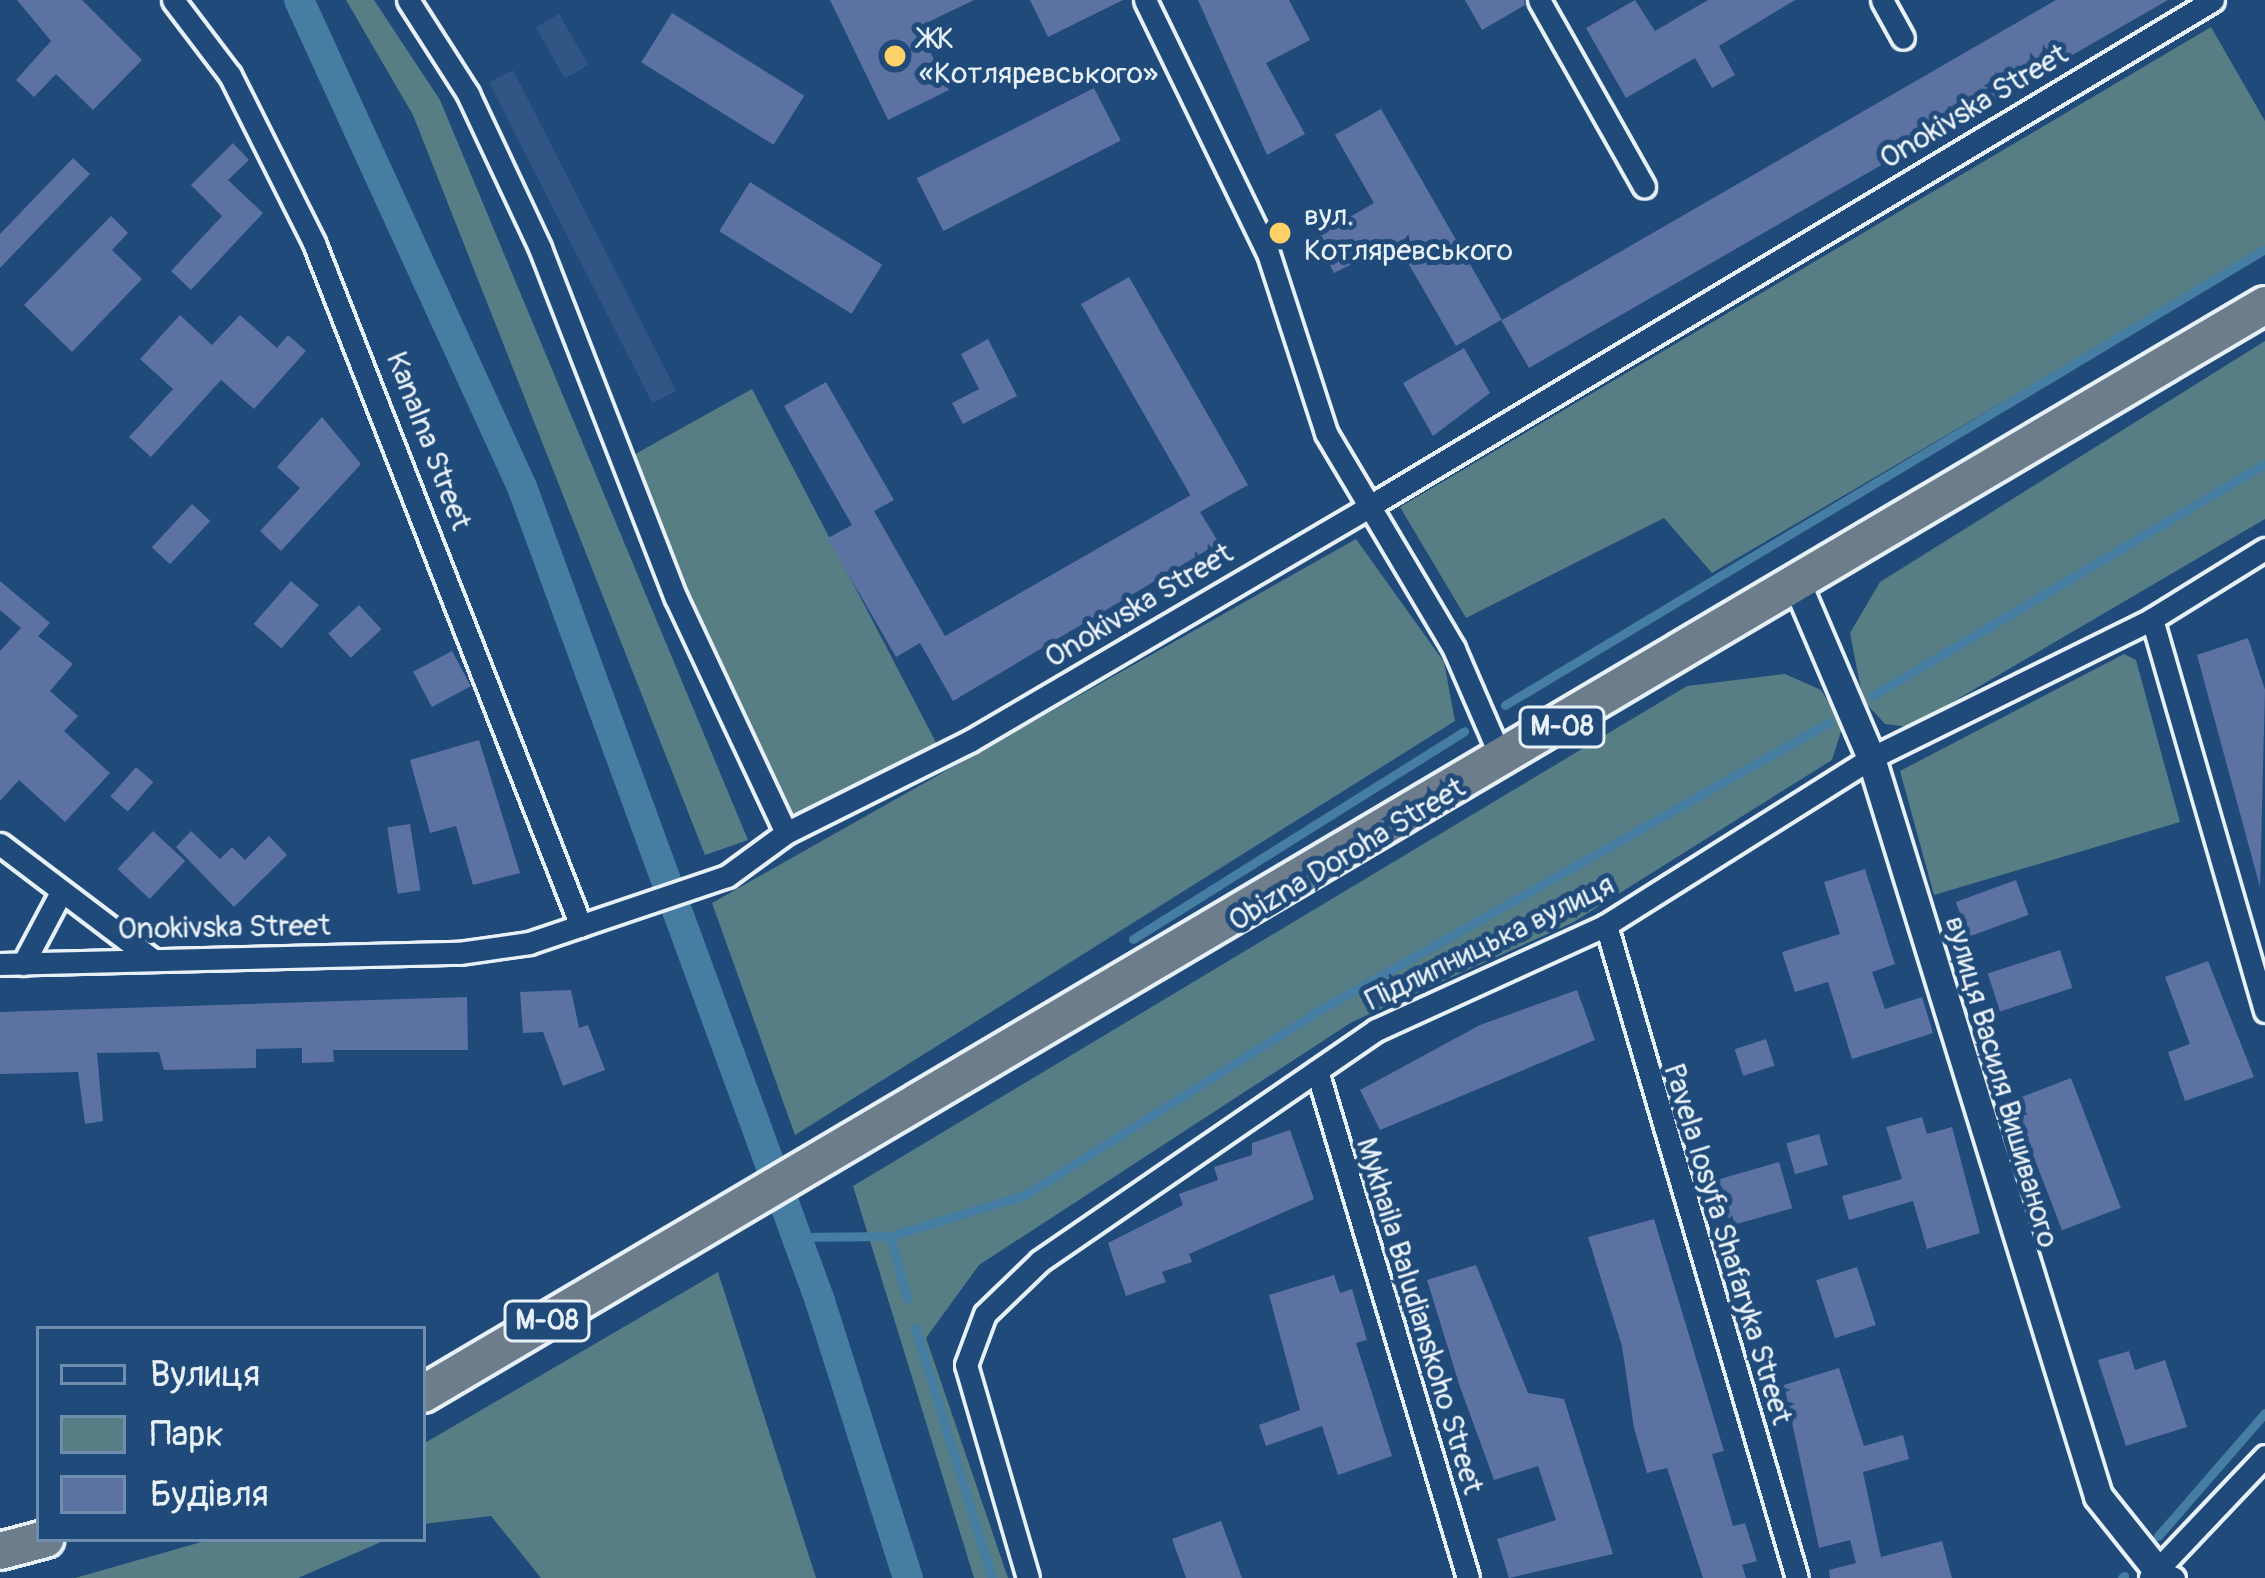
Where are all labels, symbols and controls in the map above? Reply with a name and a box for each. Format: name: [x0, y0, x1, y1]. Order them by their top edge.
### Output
place label: ЖК «Котляревського»: [919, 21, 1158, 92]
street label: Onokivska Street: [1874, 37, 2074, 177]
marker: ЖК «Котляревського»: [882, 43, 908, 69]
place label: вул. Котляревського: [1304, 198, 1513, 268]
marker: вул. Котляревського: [1267, 220, 1293, 246]
street label: Kanalna Street: [378, 347, 478, 535]
street label: Onokivska Street: [1039, 536, 1239, 676]
road number: М-08: [1517, 706, 1607, 748]
street label: Obizna Doroha Street: [1222, 770, 1472, 940]
street label: Підлипницька вулиця: [1360, 867, 1620, 1019]
street label: Onokivska Street: [117, 908, 331, 948]
street label: вулиця Василя Вишиваного: [1936, 912, 2066, 1252]
street label: Pavela Iosyfa Shafaryka Street: [1655, 1059, 1799, 1429]
street label: Mykhaila Baludianskoho Street: [1348, 1134, 1490, 1498]
road number: М-08: [502, 1300, 592, 1342]
legend: [36, 1326, 426, 1542]
text: Вулиця: [150, 1352, 260, 1397]
text: Парк: [150, 1412, 224, 1457]
text: Будівля: [150, 1472, 269, 1517]

